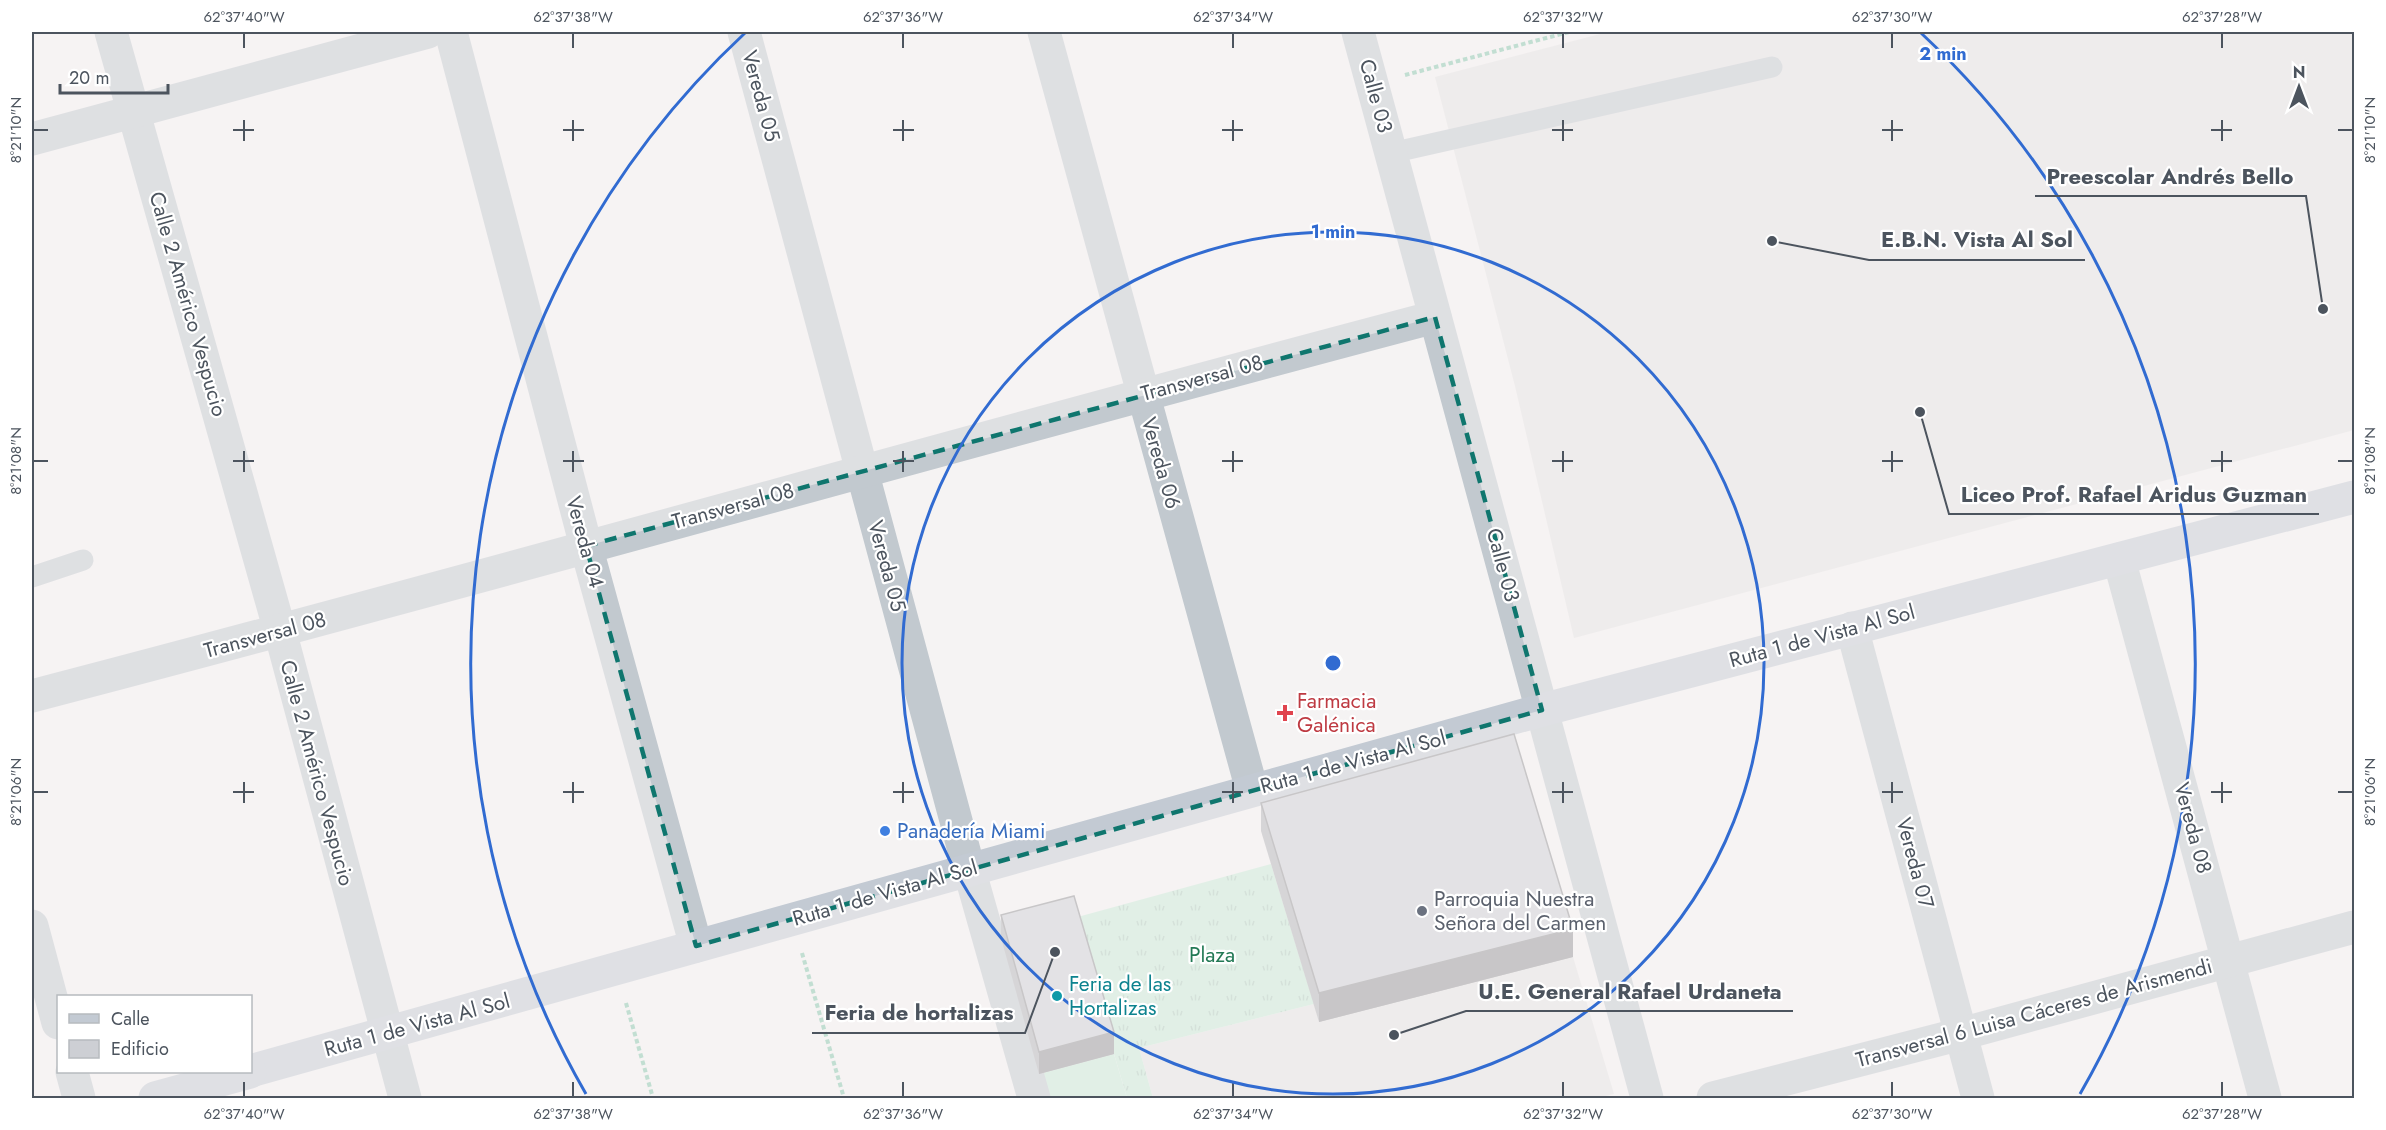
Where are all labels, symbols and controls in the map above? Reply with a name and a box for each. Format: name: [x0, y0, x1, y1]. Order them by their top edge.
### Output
text: 62°37'40"W: [203, 6, 285, 28]
text: 62°37'38"W: [533, 6, 613, 28]
text: 62°37'36"W: [863, 6, 943, 28]
text: 62°37'34"W: [1193, 6, 1273, 28]
text: 62°37'32"W: [1523, 6, 1603, 28]
text: 62°37'30"W: [1852, 6, 1932, 28]
text: 62°37'28"W: [2182, 6, 2262, 28]
text: 2 min: [1919, 41, 1967, 67]
street label: Vereda 05: [734, 47, 788, 145]
street label: Calle 03: [1352, 56, 1400, 136]
scale bar: [60, 57, 168, 95]
north arrow: [2269, 57, 2329, 117]
text: N: [2293, 61, 2305, 84]
text: 20 m: [69, 65, 109, 91]
text: 8°21'10"N: [5, 97, 27, 163]
text: 8°21'10"N: [2359, 97, 2381, 163]
callout: Preescolar Andrés Bello: [2035, 156, 2306, 196]
text: Preescolar Andrés Bello: [2047, 160, 2293, 192]
street label: Calle 2 Américo Vespucio: [142, 188, 234, 420]
text: 1 min: [1311, 219, 1355, 245]
callout: E.B.N. Vista Al Sol: [1869, 220, 2085, 260]
text: E.B.N. Vista Al Sol: [1881, 223, 2073, 255]
street label: Transversal 08: [1138, 347, 1266, 409]
street label: Vereda 06: [1134, 414, 1188, 512]
text: 8°21'08"N: [5, 427, 27, 495]
text: 8°21'08"N: [2359, 427, 2381, 495]
callout: Liceo Prof. Rafael Aridus Guzman: [1949, 474, 2319, 514]
street label: Transversal 08: [669, 475, 797, 537]
text: Liceo Prof. Rafael Aridus Guzman: [1961, 478, 2307, 510]
street label: Vereda 04: [558, 493, 612, 591]
street label: Vereda 05: [860, 517, 914, 615]
street label: Calle 03: [1479, 525, 1527, 605]
street label: Ruta 1 de Vista Al Sol: [1726, 597, 1918, 675]
street label: Transversal 08: [201, 604, 329, 666]
centre of rings: [1323, 653, 1343, 673]
street label: Calle 2 Américo Vespucio: [272, 657, 362, 889]
place label: Farmacia Galénica: [1297, 686, 1376, 740]
marker: Farmacia Galénica: [1278, 706, 1292, 720]
street label: Ruta 1 de Vista Al Sol: [1257, 723, 1449, 801]
text: 8°21'06"N: [5, 758, 27, 826]
text: 8°21'06"N: [2359, 758, 2381, 826]
street label: Vereda 08: [2166, 779, 2220, 877]
street label: Vereda 07: [1889, 814, 1941, 912]
place label: Panadería Miami: [897, 816, 1045, 846]
marker: Panadería Miami: [878, 824, 892, 838]
street label: Ruta 1 de Vista Al Sol: [789, 852, 981, 934]
place label: Parroquia Nuestra Señora del Carmen: [1434, 884, 1606, 938]
marker: Parroquia Nuestra Señora del Carmen: [1415, 904, 1429, 918]
park label: Plaza: [1189, 940, 1235, 970]
street label: Transversal 6 Luisa Cáceres de Arismendi: [1852, 951, 2216, 1075]
place label: Feria de las Hortalizas: [1069, 969, 1171, 1023]
callout: U.E. General Rafael Urdaneta: [1466, 971, 1793, 1011]
text: U.E. General Rafael Urdaneta: [1478, 975, 1782, 1007]
street label: Ruta 1 de Vista Al Sol: [321, 986, 513, 1064]
marker: Feria de las Hortalizas: [1050, 989, 1064, 1003]
callout: Feria de hortalizas: [812, 993, 1025, 1033]
legend: [57, 995, 252, 1073]
text: Feria de hortalizas: [824, 996, 1014, 1028]
text: Calle: [111, 1006, 150, 1032]
text: Edificio: [111, 1036, 169, 1062]
text: 62°37'40"W: [203, 1103, 285, 1125]
text: 62°37'38"W: [533, 1103, 613, 1125]
text: 62°37'36"W: [863, 1103, 943, 1125]
text: 62°37'34"W: [1193, 1103, 1273, 1125]
text: 62°37'32"W: [1523, 1103, 1603, 1125]
text: 62°37'30"W: [1852, 1103, 1932, 1125]
text: 62°37'28"W: [2182, 1103, 2262, 1125]

